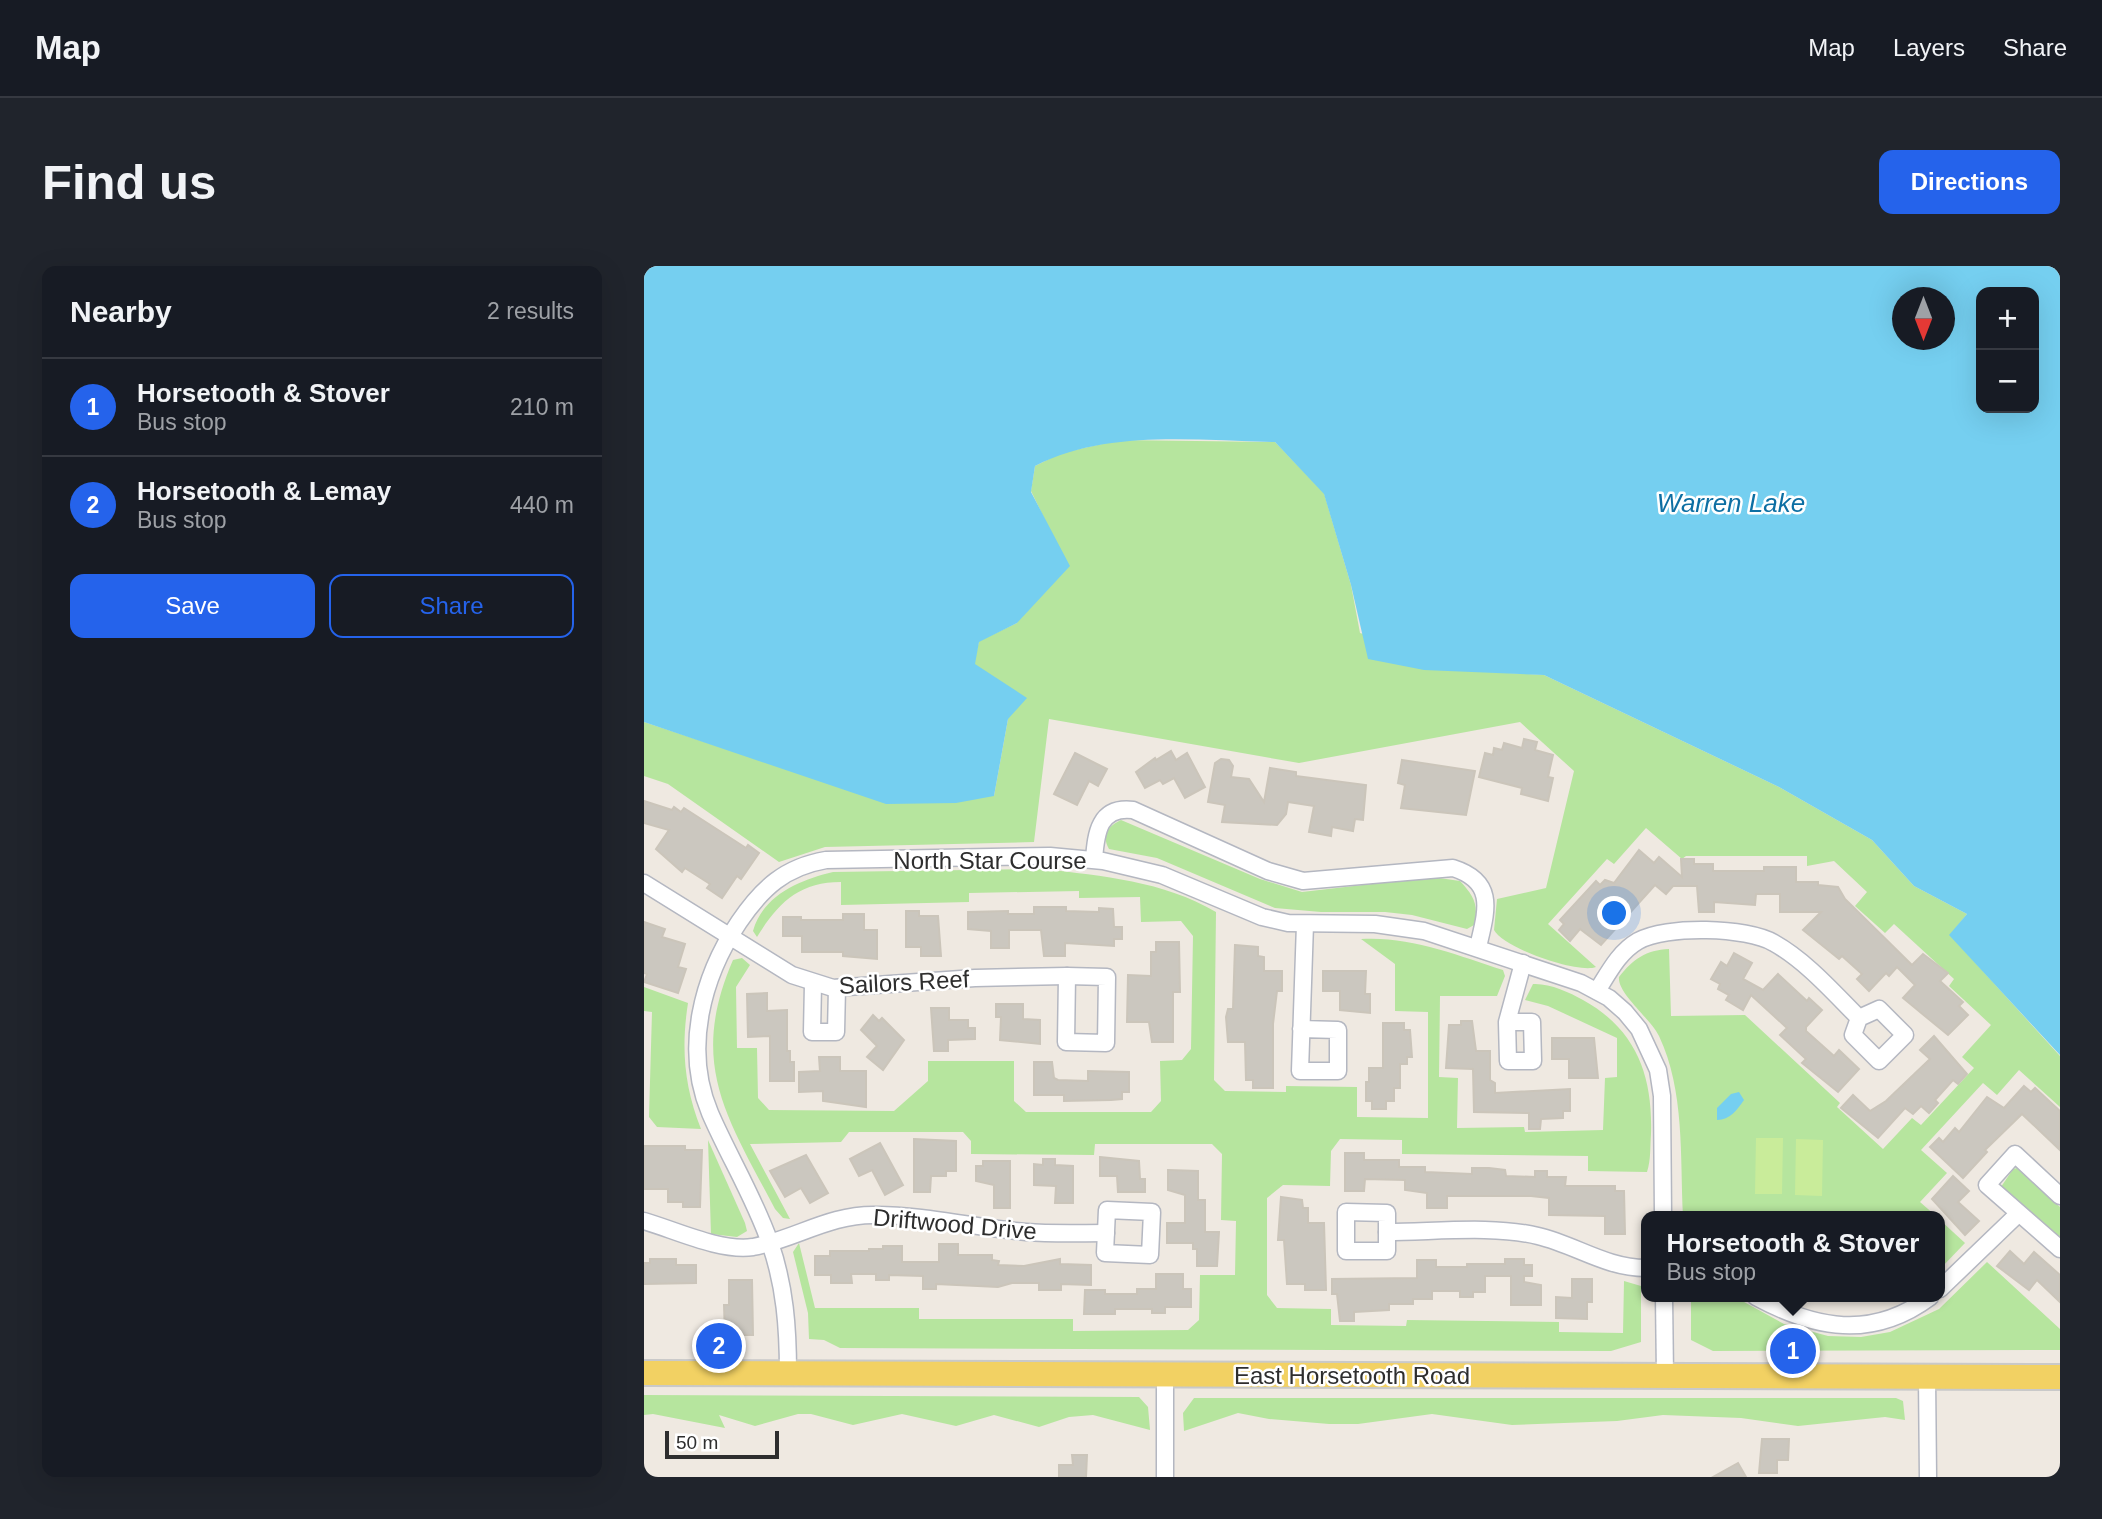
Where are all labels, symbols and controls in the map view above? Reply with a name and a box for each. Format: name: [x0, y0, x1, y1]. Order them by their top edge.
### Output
text: Map: [35, 29, 101, 66]
text: Map: [1808, 34, 1855, 61]
text: Layers: [1893, 34, 1965, 61]
text: Share: [2003, 34, 2067, 61]
button: Directions: [1879, 150, 2060, 214]
text: Find us: [42, 155, 216, 209]
north arrow: [1892, 287, 1955, 350]
map controls: [1976, 287, 2039, 413]
button: +: [1976, 287, 2039, 350]
text: Nearby: [70, 295, 172, 328]
text: 2 results: [487, 298, 574, 324]
button: −: [1976, 350, 2039, 413]
text: Horsetooth & Stover: [137, 378, 390, 408]
text: 1: [87, 394, 99, 420]
text: 210 m: [510, 394, 574, 420]
text: Bus stop: [137, 409, 227, 435]
text: Horsetooth & Lemay: [137, 476, 391, 506]
water label: Warren Lake: [1657, 488, 1805, 518]
text: 2: [87, 492, 99, 518]
text: 440 m: [510, 492, 574, 518]
text: Bus stop: [137, 507, 227, 533]
button: Save: [70, 574, 315, 638]
button: Share: [329, 574, 574, 638]
street label: North Star Course: [893, 847, 1087, 874]
your location: [1597, 896, 1631, 930]
street label: Sailors Reef: [838, 965, 970, 999]
street label: Driftwood Drive: [872, 1203, 1038, 1245]
popup: [1641, 1211, 1945, 1302]
text: Horsetooth & Stover: [1667, 1228, 1919, 1258]
text: Bus stop: [1667, 1259, 1756, 1285]
pin: 2: [696, 1320, 742, 1372]
pin: 1: [1770, 1325, 1816, 1377]
street label: East Horsetooth Road: [1234, 1362, 1470, 1389]
scale bar: [665, 1428, 779, 1460]
text: 50 m: [676, 1432, 718, 1453]

